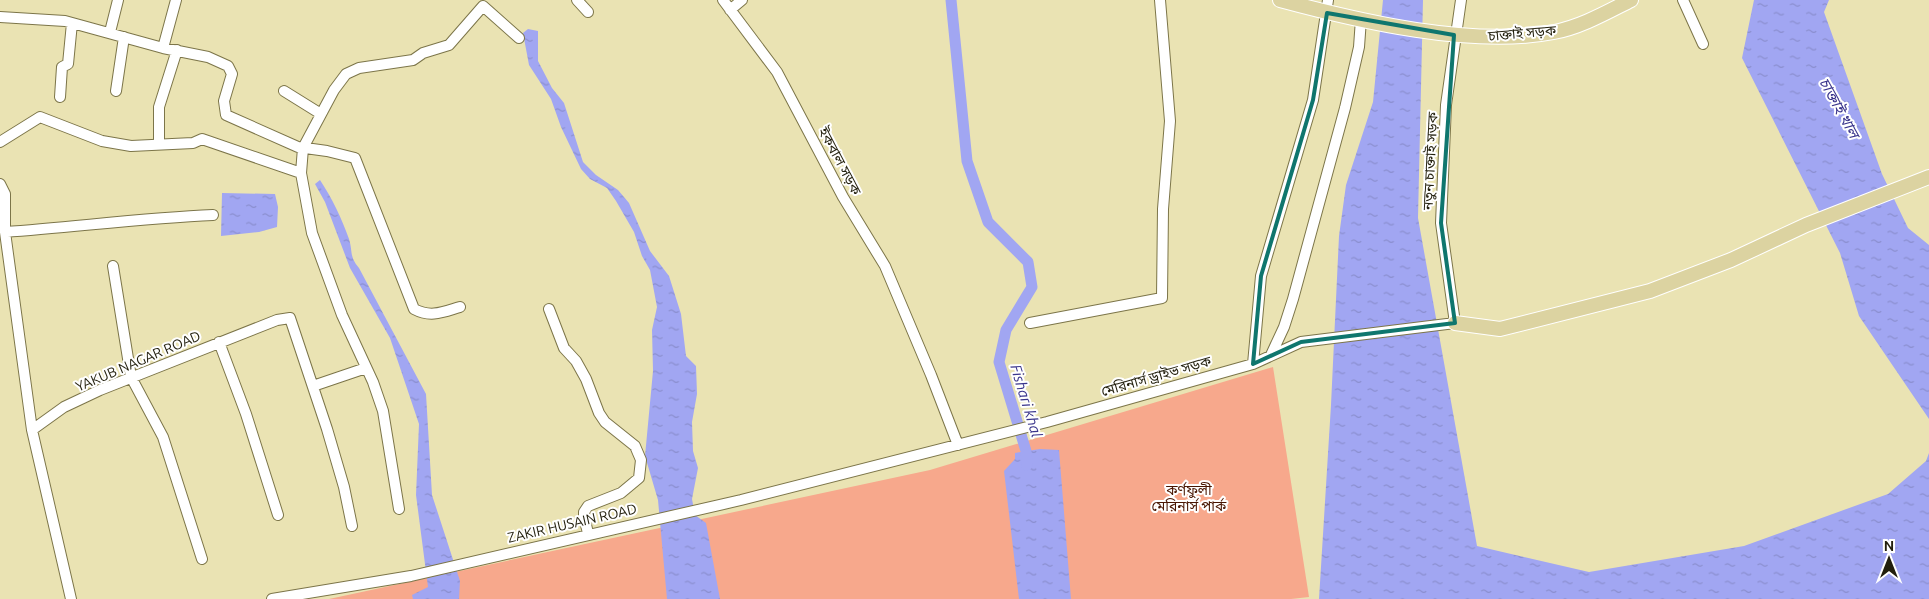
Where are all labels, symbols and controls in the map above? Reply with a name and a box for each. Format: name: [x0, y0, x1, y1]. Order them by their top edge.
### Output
street label: চাক্তাই সড়ক: [1486, 22, 1557, 44]
water label: চাক্তাই খাল: [1816, 75, 1864, 143]
street label: নতুন চাক্তাই সড়ক: [1419, 111, 1442, 212]
street label: ইকবাল সড়ক: [815, 124, 865, 198]
street label: YAKUB NAGAR ROAD: [73, 327, 203, 395]
street label: মেরিনার্স ড্রাইভ সড়ক: [1099, 351, 1214, 400]
water label: Fishari khal: [1007, 362, 1046, 440]
park label: কর্ণফুলী মেরিনার্স পার্ক: [1152, 481, 1227, 514]
street label: ZAKIR HUSAIN ROAD: [506, 500, 638, 546]
north arrow: [1864, 534, 1914, 584]
text: N: [1884, 538, 1894, 554]

